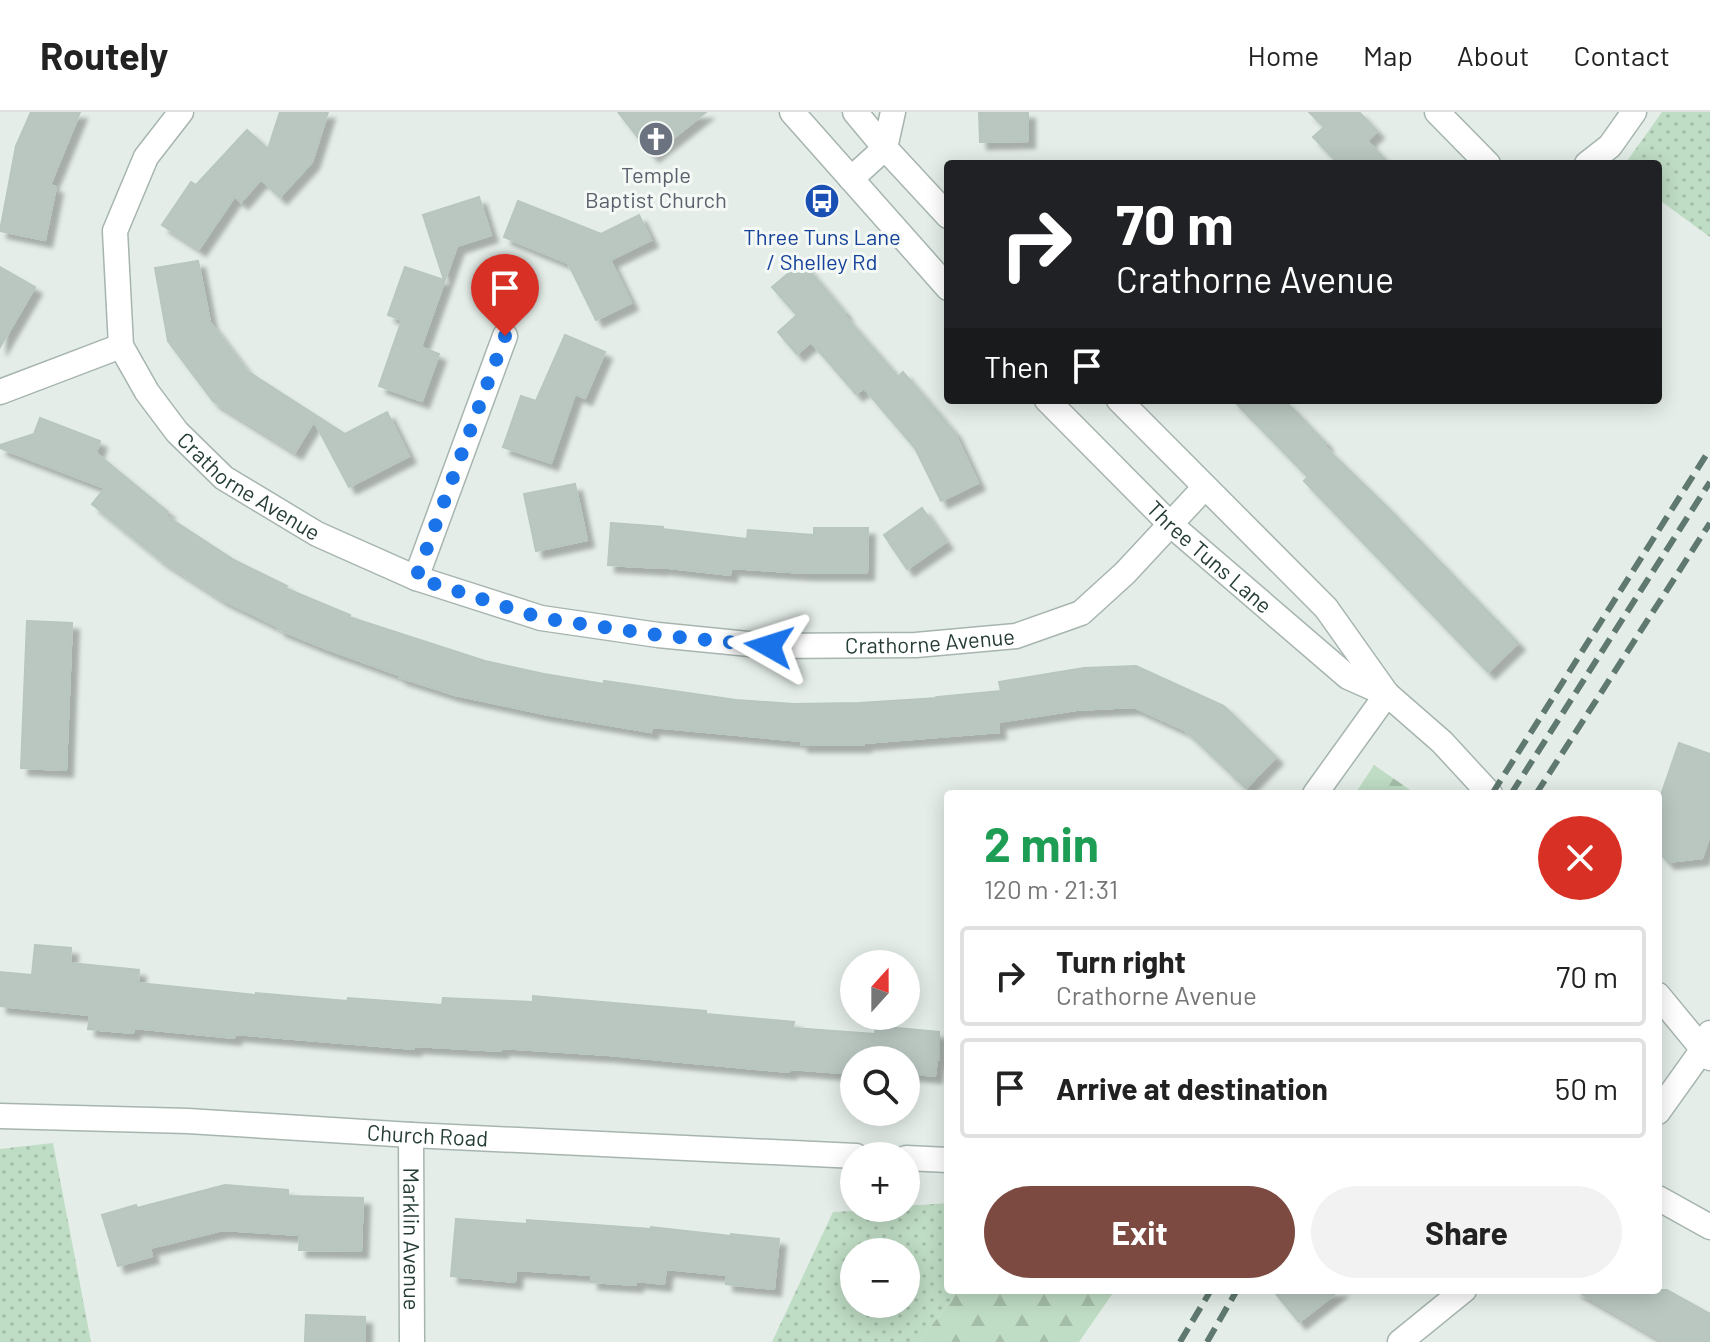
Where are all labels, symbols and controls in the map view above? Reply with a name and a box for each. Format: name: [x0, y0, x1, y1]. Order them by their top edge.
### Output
text: Routely: [40, 32, 168, 78]
text: Home: [1248, 38, 1319, 72]
text: Map: [1363, 38, 1413, 72]
text: About: [1457, 38, 1529, 72]
text: Contact: [1573, 38, 1670, 72]
church icon: Temple Baptist Church: [637, 120, 675, 158]
place label: Temple Baptist Church: [585, 161, 727, 212]
bus stop icon: Three Tuns Lane / Shelley Rd: [803, 182, 841, 220]
text: 70 m: [1116, 189, 1234, 256]
icon: right: [984, 192, 1088, 296]
place label: Three Tuns Lane / Shelley Rd: [743, 223, 901, 274]
pin: [471, 254, 539, 336]
text: Crathorne Avenue: [1116, 257, 1394, 300]
icon: arrive: [483, 266, 527, 310]
icon: arrive: [1065, 344, 1109, 388]
text: Then: [984, 348, 1049, 384]
street label: Crathorne Avenue: [173, 426, 325, 545]
street label: Three Tuns Lane: [1142, 495, 1278, 618]
position arrow: [727, 604, 811, 688]
street label: Crathorne Avenue: [845, 622, 1016, 657]
text: 2 min: [984, 814, 1099, 872]
button: close: [1538, 816, 1622, 900]
text: 120 m · 21:31: [984, 873, 1118, 904]
text: Turn right: [1056, 943, 1186, 979]
north arrow: [840, 950, 920, 1030]
map controls: [840, 950, 920, 1318]
icon: right: [988, 954, 1032, 998]
text: 70 m: [1556, 958, 1618, 994]
text: Crathorne Avenue: [1056, 979, 1257, 1010]
button: search: [840, 1046, 920, 1126]
icon: arrive: [988, 1066, 1032, 1110]
text: Arrive at destination: [1056, 1070, 1328, 1106]
text: 50 m: [1555, 1070, 1618, 1106]
street label: Church Road: [366, 1118, 489, 1151]
button: +: [840, 1142, 920, 1222]
street label: Marklin Avenue: [399, 1167, 426, 1311]
button: Exit: [984, 1186, 1295, 1278]
button: Share: [1311, 1186, 1622, 1278]
button: −: [840, 1238, 920, 1318]

